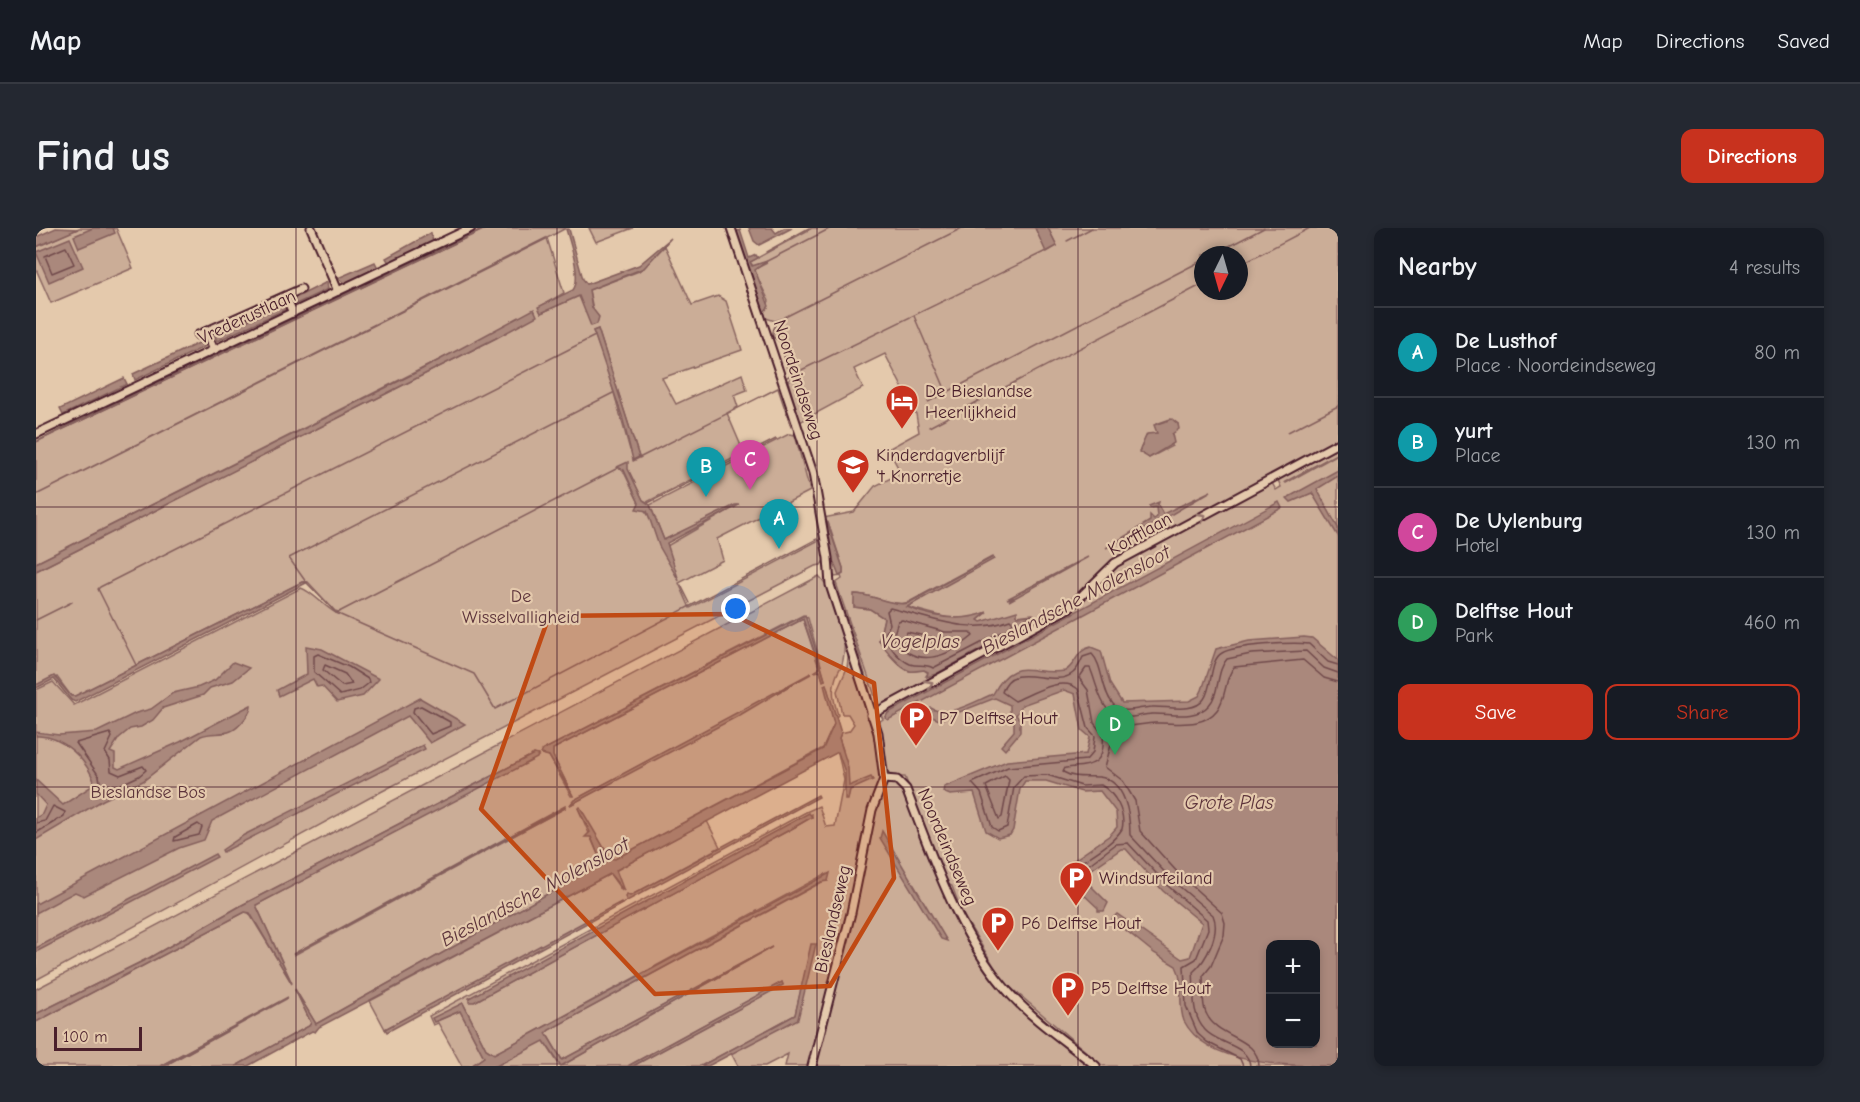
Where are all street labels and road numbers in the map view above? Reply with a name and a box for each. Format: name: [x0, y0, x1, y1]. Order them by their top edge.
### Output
street label: Vrederustlaan: [195, 285, 299, 349]
street label: Noordeindseweg: [769, 317, 827, 443]
street label: Korftlaan: [1105, 508, 1175, 560]
street label: Noordeindseweg: [913, 785, 981, 909]
street label: Bieslandseweg: [810, 863, 856, 975]

